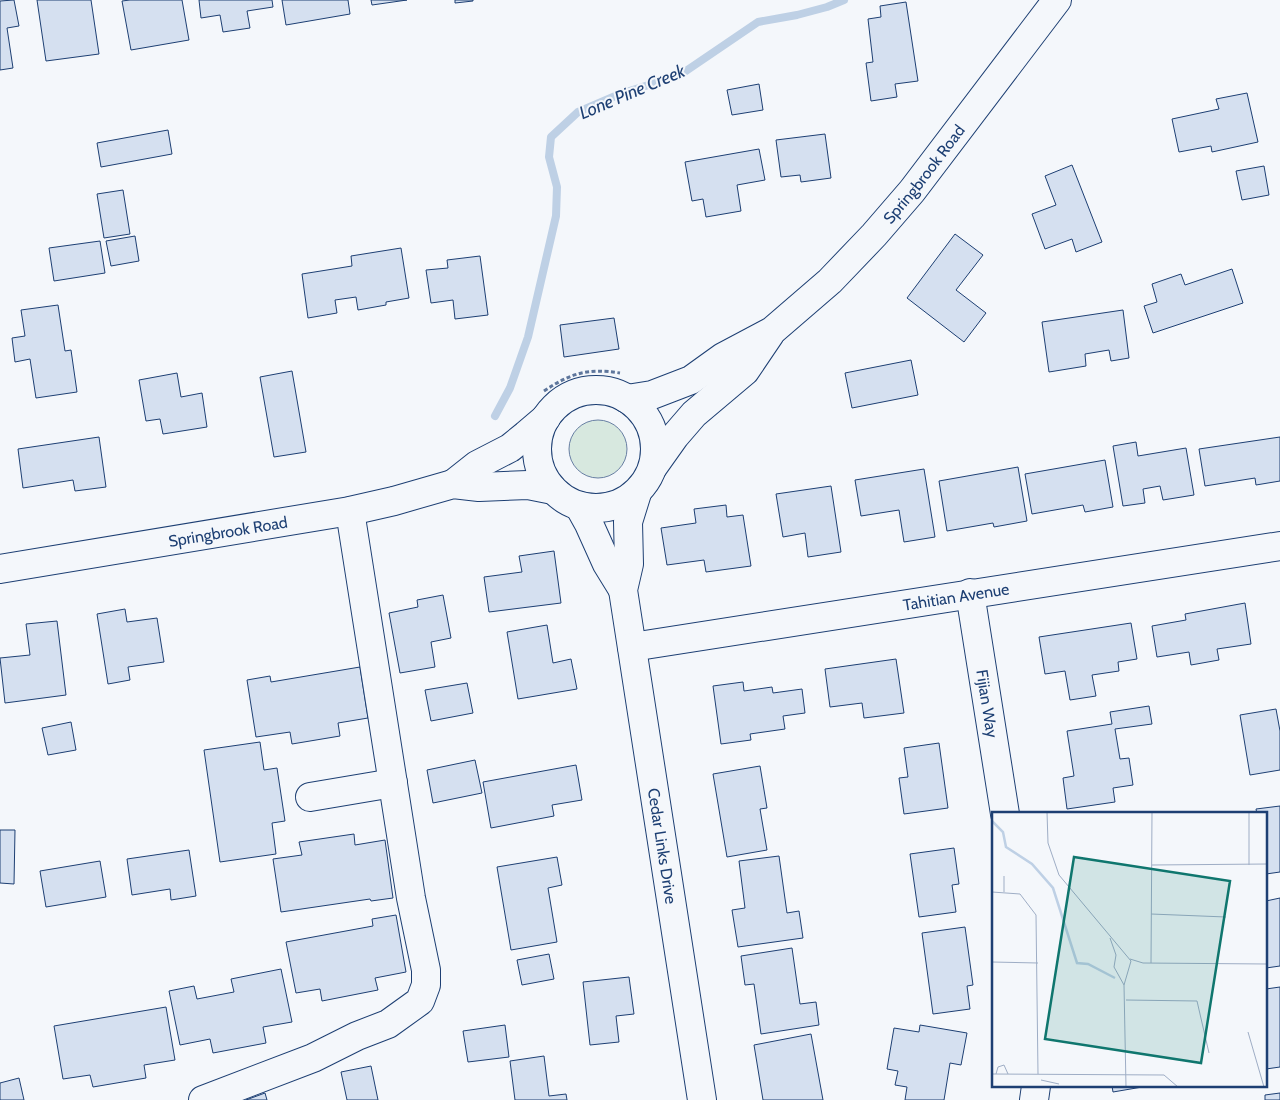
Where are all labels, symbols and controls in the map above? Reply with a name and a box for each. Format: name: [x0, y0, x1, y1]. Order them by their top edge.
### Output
water label: Lone Pine Creek: [576, 59, 689, 124]
street label: Springbrook Road: [879, 121, 969, 227]
street label: Springbrook Road: [167, 513, 289, 551]
street label: Tahitian Avenue: [902, 579, 1011, 615]
street label: Fijian Way: [972, 668, 1002, 739]
street label: Cedar Links Drive: [644, 787, 680, 905]
inset map: [992, 812, 1268, 1088]

